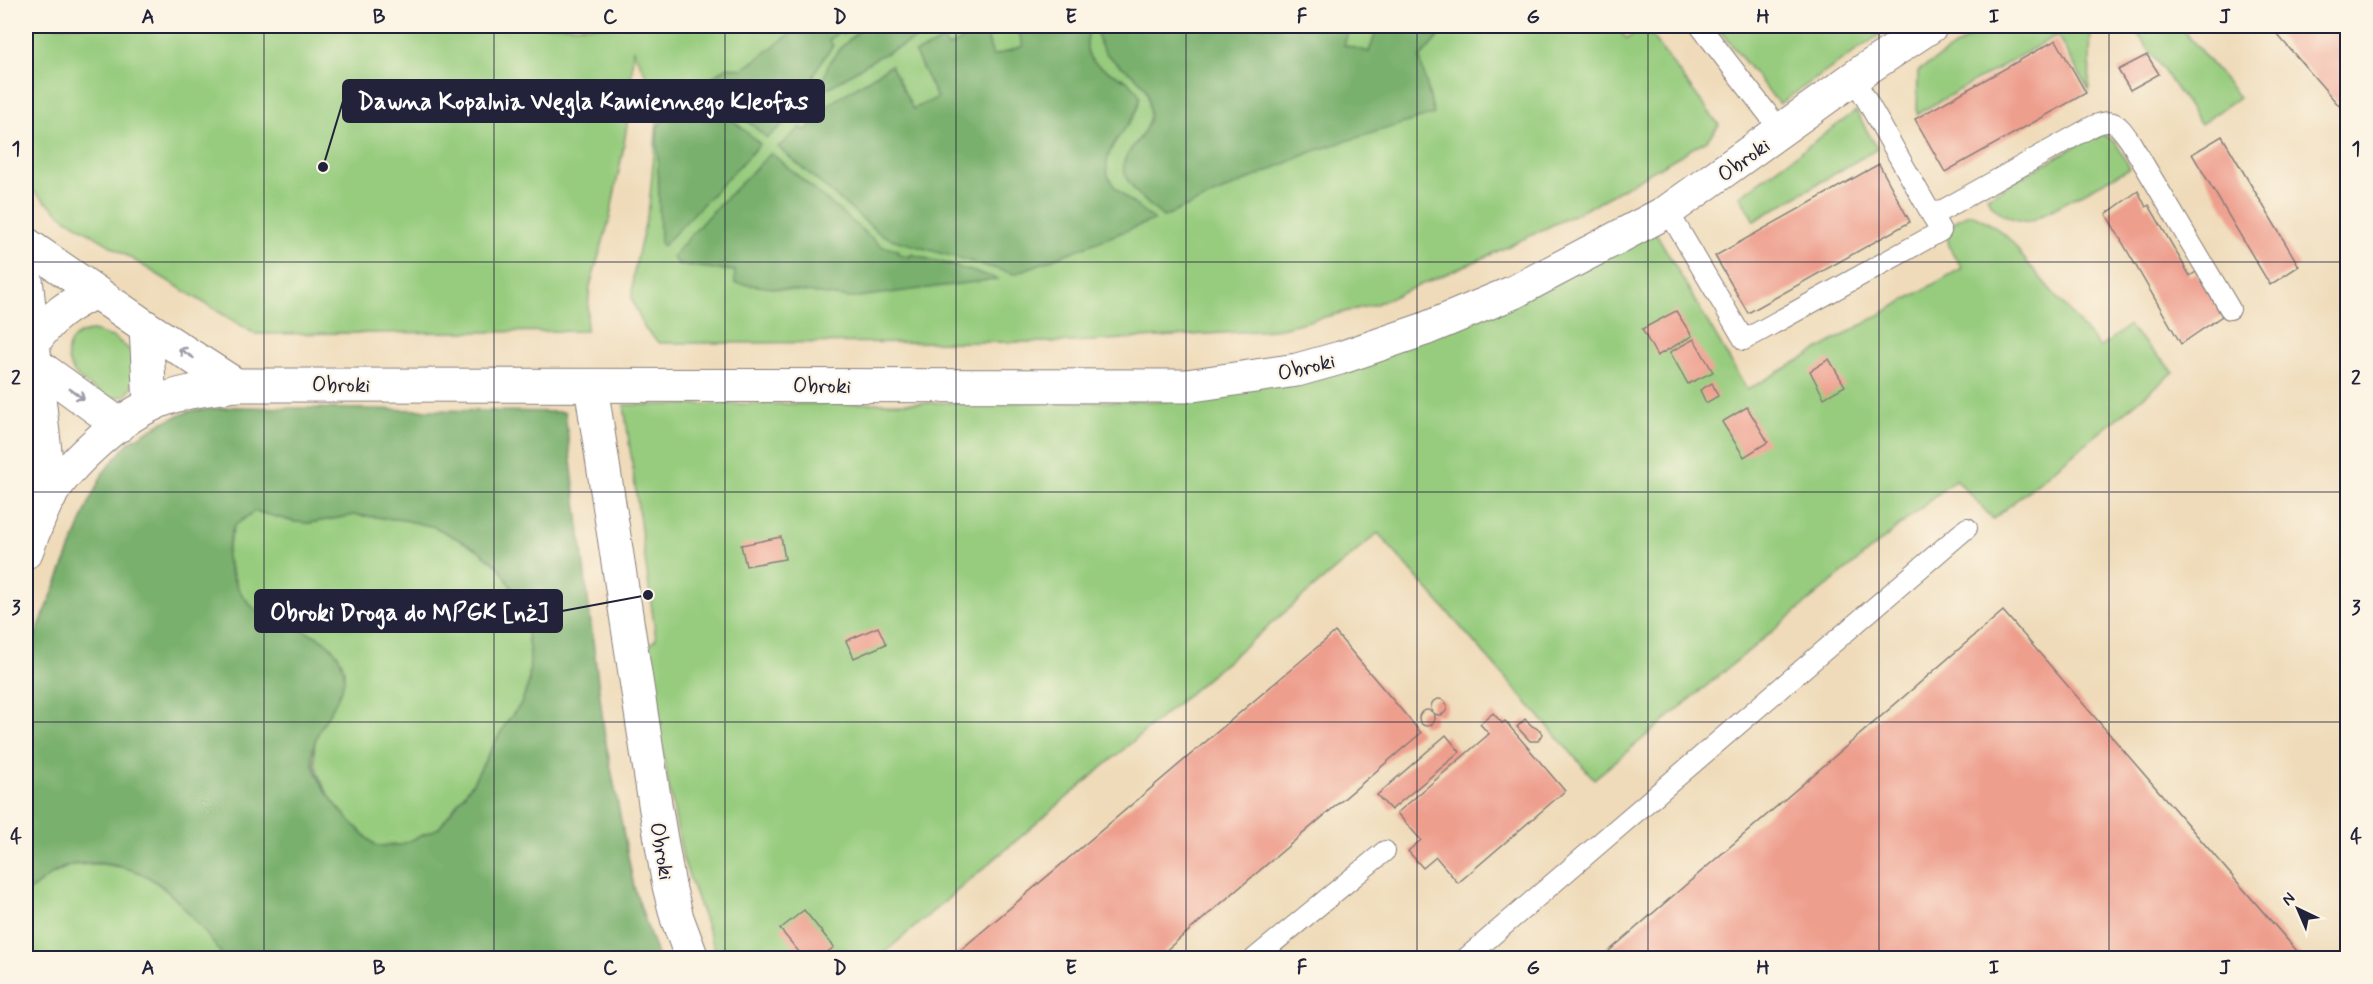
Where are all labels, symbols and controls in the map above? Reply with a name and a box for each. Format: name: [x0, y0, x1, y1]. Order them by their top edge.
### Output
text: A: [141, 4, 155, 31]
text: B: [373, 4, 386, 31]
text: C: [603, 4, 618, 31]
text: D: [833, 4, 847, 31]
text: E: [1065, 4, 1077, 31]
text: F: [1297, 4, 1308, 31]
text: G: [1526, 4, 1540, 31]
text: H: [1756, 4, 1770, 31]
text: I: [1989, 4, 1999, 31]
text: J: [2219, 4, 2231, 31]
callout: Dawna Kopalnia Węgla Kamiennego Kleofas: [343, 80, 824, 122]
text: Dawna Kopalnia Węgla Kamiennego Kleofas: [358, 87, 809, 119]
street label: Obroki: [1712, 132, 1776, 189]
text: 1: [12, 136, 20, 163]
text: 1: [2352, 136, 2360, 163]
one-way arrow: [179, 347, 195, 359]
street label: Obroki: [1275, 347, 1338, 389]
text: 2: [11, 365, 21, 392]
text: 2: [2351, 365, 2361, 392]
street label: Obroki: [312, 372, 370, 400]
street label: Obroki: [793, 373, 851, 401]
one-way arrow: [68, 388, 84, 400]
callout: Obroki Droga do MPGK [nż]: [255, 590, 562, 632]
text: 3: [11, 595, 21, 622]
text: 3: [2351, 595, 2361, 622]
text: Obroki Droga do MPGK [nż]: [270, 598, 548, 630]
street label: Obroki: [642, 820, 680, 883]
text: 4: [10, 824, 22, 851]
text: 4: [2350, 824, 2362, 851]
north arrow: [2268, 879, 2328, 939]
text: N: [2277, 888, 2300, 911]
text: A: [141, 955, 155, 982]
text: B: [373, 955, 386, 982]
text: C: [603, 955, 618, 982]
text: D: [833, 955, 847, 982]
text: E: [1065, 955, 1077, 982]
text: F: [1297, 955, 1308, 982]
text: G: [1526, 955, 1540, 982]
text: H: [1756, 955, 1770, 982]
text: I: [1989, 955, 1999, 982]
text: J: [2219, 955, 2231, 982]

